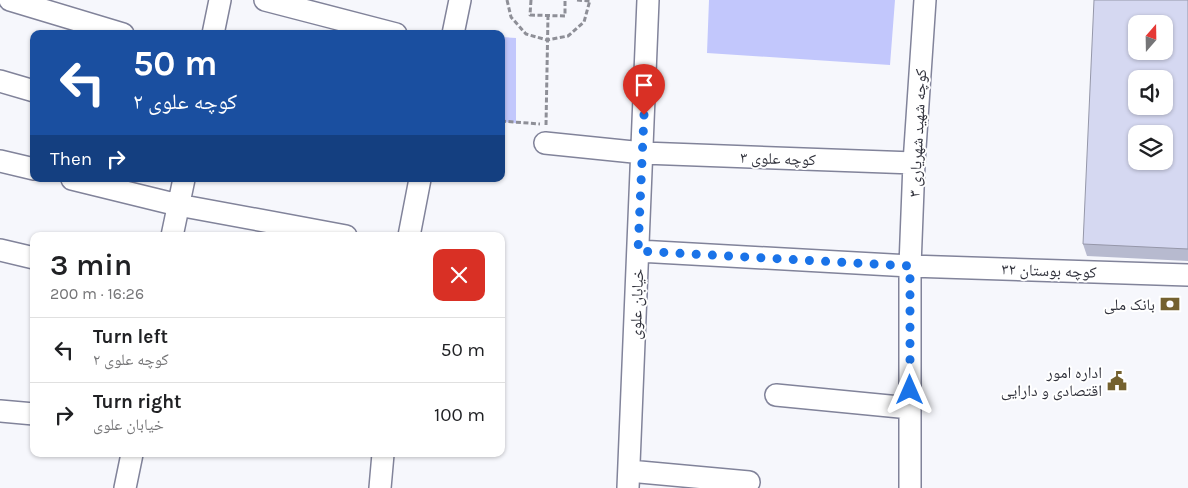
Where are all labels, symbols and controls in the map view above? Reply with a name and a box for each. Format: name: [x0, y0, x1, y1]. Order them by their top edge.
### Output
north arrow: [1128, 15, 1172, 60]
map controls: [1128, 15, 1173, 170]
text: 50 m: [133, 43, 218, 84]
icon: left: [50, 50, 115, 115]
pin: [623, 64, 665, 115]
street label: کوچه شهید شهریاری ۳: [905, 68, 931, 198]
button: sound: [1128, 70, 1173, 115]
icon: arrive: [630, 71, 658, 99]
text: کوچه علوی ۲: [133, 89, 237, 115]
button: layers: [1128, 125, 1173, 170]
icon: right: [102, 145, 130, 173]
text: Then: [50, 148, 92, 170]
street label: کوچه علوی ۳: [740, 148, 816, 170]
text: 3 min: [50, 247, 132, 283]
button: close: [433, 249, 485, 301]
street label: کوچه بوستان ۳۲: [1001, 259, 1097, 283]
street label: خیابان علوی: [626, 268, 648, 340]
text: 200 m · 16:26: [50, 284, 144, 303]
bank icon: بانک ملی: [1159, 293, 1181, 315]
place label: بانک ملی: [1104, 295, 1155, 315]
text: Turn left: [93, 326, 168, 348]
icon: left: [50, 336, 78, 364]
text: 50 m: [441, 339, 485, 361]
text: کوچه علوی ۲: [93, 350, 169, 369]
position arrow: [883, 363, 935, 415]
place label: اداره امور اقتصادی و دارایی: [1001, 363, 1102, 401]
public building icon: اداره امور اقتصادی و دارایی: [1106, 370, 1128, 392]
text: Turn right: [93, 391, 182, 413]
icon: right: [50, 401, 78, 429]
text: 100 m: [434, 404, 485, 426]
text: خیابان علوی: [93, 415, 164, 434]

